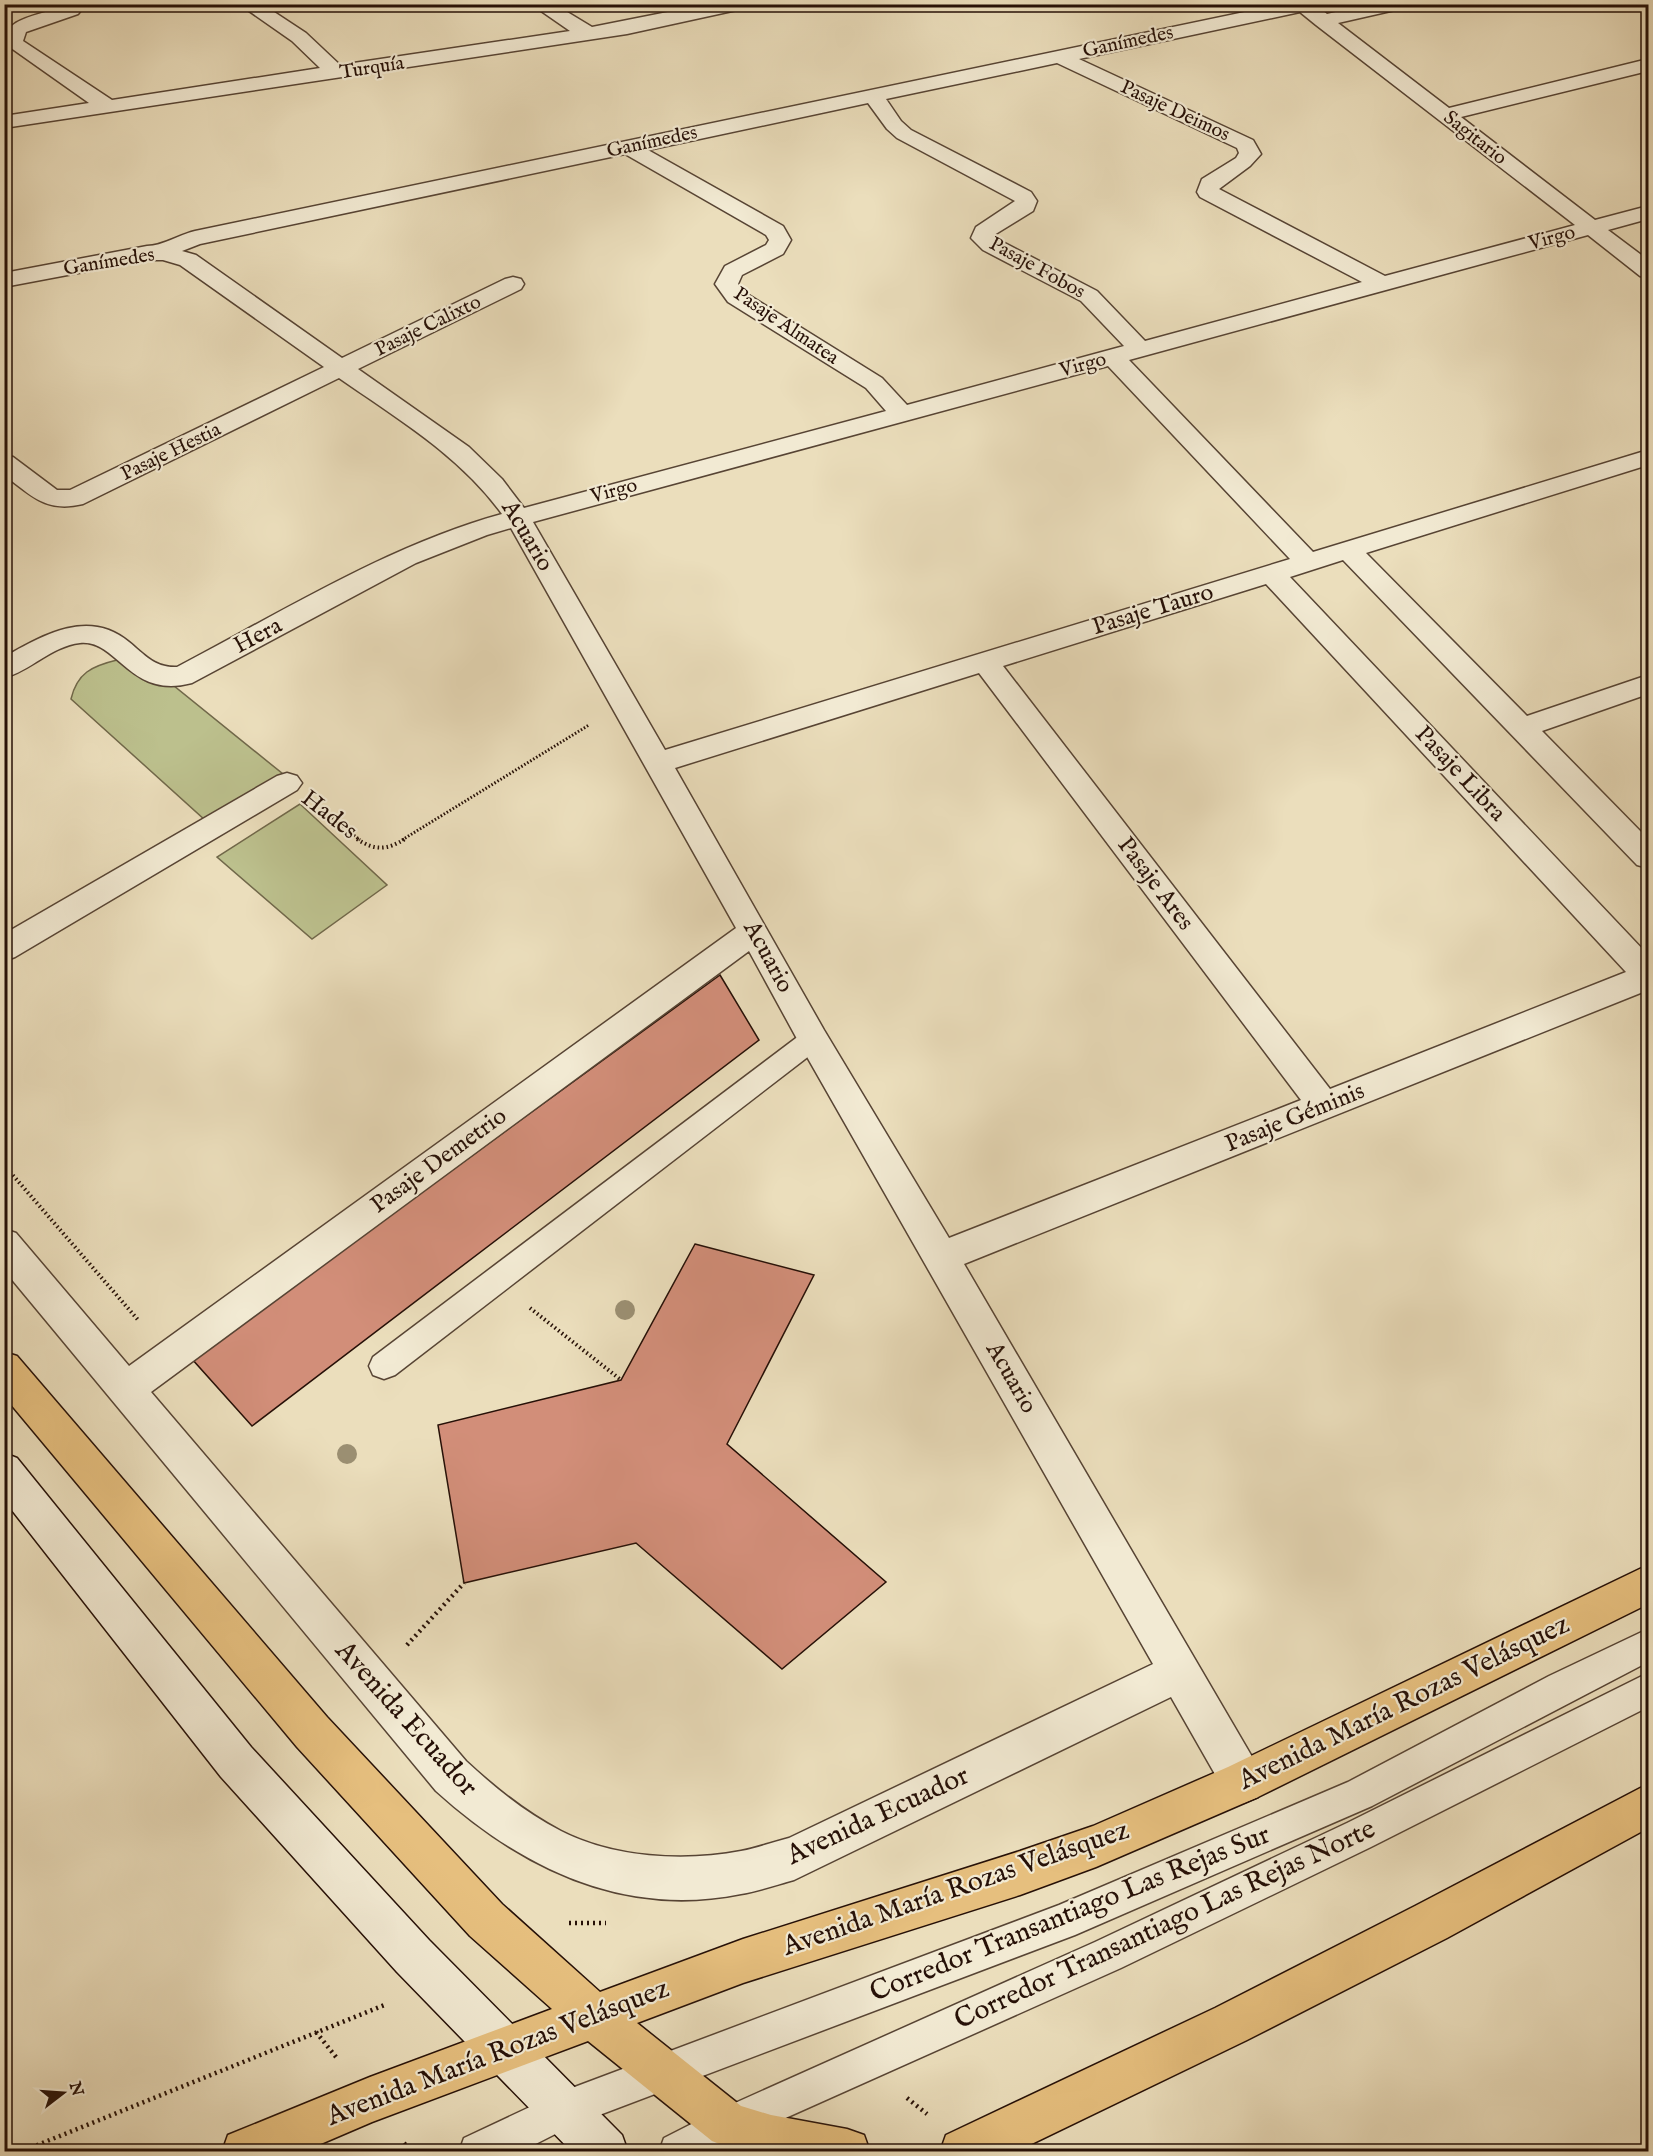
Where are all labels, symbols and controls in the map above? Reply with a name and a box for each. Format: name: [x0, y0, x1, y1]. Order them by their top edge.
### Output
street label: Ganímedes: [1080, 20, 1176, 64]
street label: Turquía: [338, 51, 406, 85]
street label: Pasaje Deimos: [1116, 75, 1234, 147]
street label: Sagitario: [1438, 105, 1512, 171]
street label: Ganímedes: [604, 120, 700, 164]
street label: Virgo: [1525, 220, 1578, 256]
street label: Pasaje Fobos: [985, 231, 1089, 305]
street label: Ganímedes: [62, 242, 156, 282]
street label: Pasaje Almatea: [729, 282, 844, 371]
street label: Pasaje Calixto: [371, 289, 485, 362]
street label: Virgo: [1056, 347, 1109, 383]
street label: Pasaje Hestia: [117, 417, 225, 487]
street label: Virgo: [587, 473, 640, 509]
street label: Acuario: [493, 494, 560, 577]
street label: Pasaje Tauro: [1089, 577, 1217, 643]
street label: Hera: [228, 610, 288, 662]
street label: Pasaje Libra: [1408, 719, 1513, 829]
street label: Hades: [295, 783, 363, 847]
street label: Pasaje Ares: [1110, 831, 1200, 937]
street label: Acuario: [735, 915, 800, 998]
street label: Pasaje Géminis: [1221, 1076, 1369, 1160]
street label: Pasaje Demetrio: [365, 1101, 513, 1221]
street label: Acuario: [978, 1336, 1044, 1419]
street label: Avenida María Rozas Velásquez: [1232, 1607, 1575, 1799]
street label: Avenida Ecuador: [326, 1633, 485, 1804]
street label: Avenida Ecuador: [780, 1758, 975, 1874]
street label: Corredor Transantiago Las Rejas Norte: [949, 1812, 1381, 2038]
street label: Avenida María Rozas Velásquez: [777, 1813, 1134, 1965]
street label: Corredor Transantiago Las Rejas Sur: [865, 1818, 1275, 2010]
street label: Avenida María Rozas Velásquez: [321, 1971, 674, 2135]
north arrow: [33, 2063, 93, 2123]
text: N: [64, 2079, 87, 2099]

